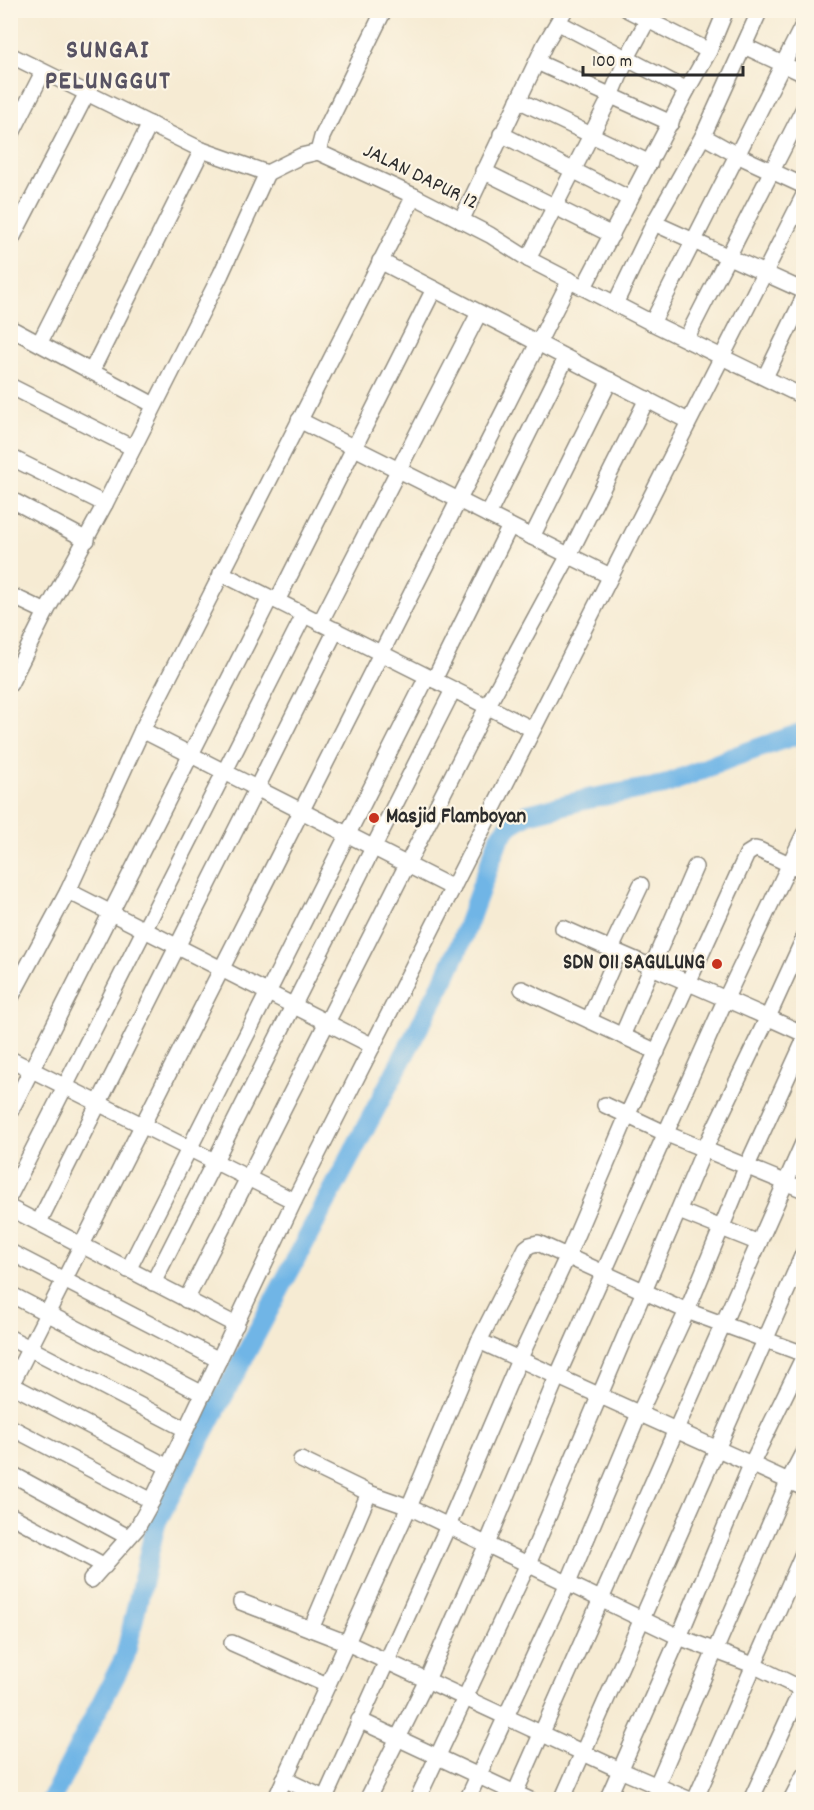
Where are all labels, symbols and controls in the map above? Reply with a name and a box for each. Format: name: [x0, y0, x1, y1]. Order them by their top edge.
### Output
district label: SUNGAI PELUNGGUT: [45, 32, 171, 102]
scale bar: [583, 39, 744, 77]
text: 100 m: [592, 50, 632, 75]
street label: JALAN DAPUR 12: [357, 137, 483, 219]
place label: Masjid Flamboyan: [386, 803, 526, 833]
marker: Masjid Flamboyan: [367, 811, 381, 825]
place label: SDN 011 SAGULUNG: [563, 949, 705, 979]
marker: SDN 011 SAGULUNG: [710, 957, 724, 971]

